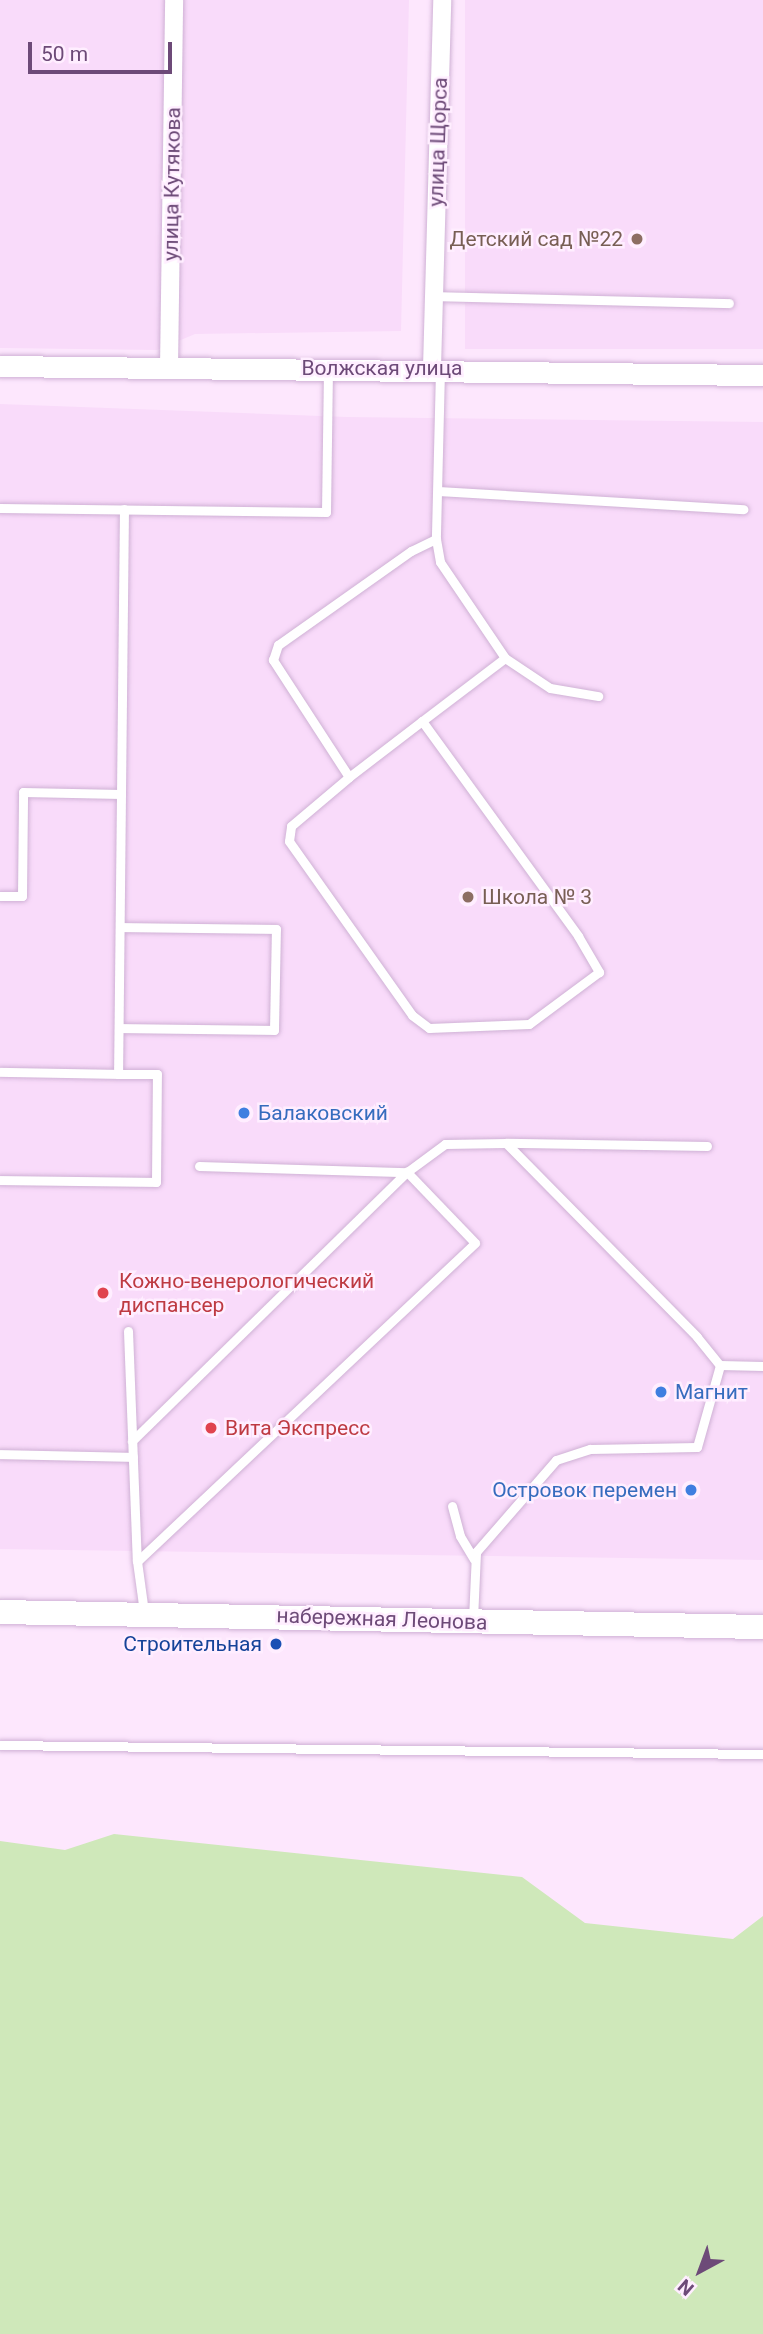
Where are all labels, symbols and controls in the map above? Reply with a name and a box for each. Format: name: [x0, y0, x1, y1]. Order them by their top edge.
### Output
scale bar: [32, 28, 175, 72]
text: 50 m: [41, 42, 88, 66]
street label: улица Щорса: [423, 77, 453, 207]
street label: улица Кутякова: [158, 107, 186, 261]
place label: Детский сад №22: [450, 226, 623, 252]
marker: Детский сад №22: [629, 231, 645, 247]
street label: Волжская улица: [301, 355, 463, 381]
place label: Школа № 3: [482, 884, 592, 910]
marker: Школа № 3: [460, 889, 476, 905]
place label: Балаковский: [258, 1100, 388, 1126]
marker: Балаковский: [236, 1105, 252, 1121]
place label: Кожно-венерологический диспансер: [119, 1268, 374, 1318]
marker: Кожно-венерологический диспансер: [93, 1283, 113, 1303]
place label: Магнит: [675, 1379, 748, 1405]
marker: Магнит: [653, 1384, 669, 1400]
place label: Вита Экспресс: [225, 1415, 370, 1441]
marker: Вита Экспресс: [203, 1420, 219, 1436]
place label: Островок перемен: [492, 1477, 677, 1503]
marker: Островок перемен: [683, 1482, 699, 1498]
street label: набережная Леонова: [276, 1603, 488, 1635]
place label: Строительная: [123, 1631, 262, 1657]
marker: Строительная: [268, 1636, 284, 1652]
north arrow: [665, 2236, 735, 2306]
text: N: [673, 2274, 698, 2300]

